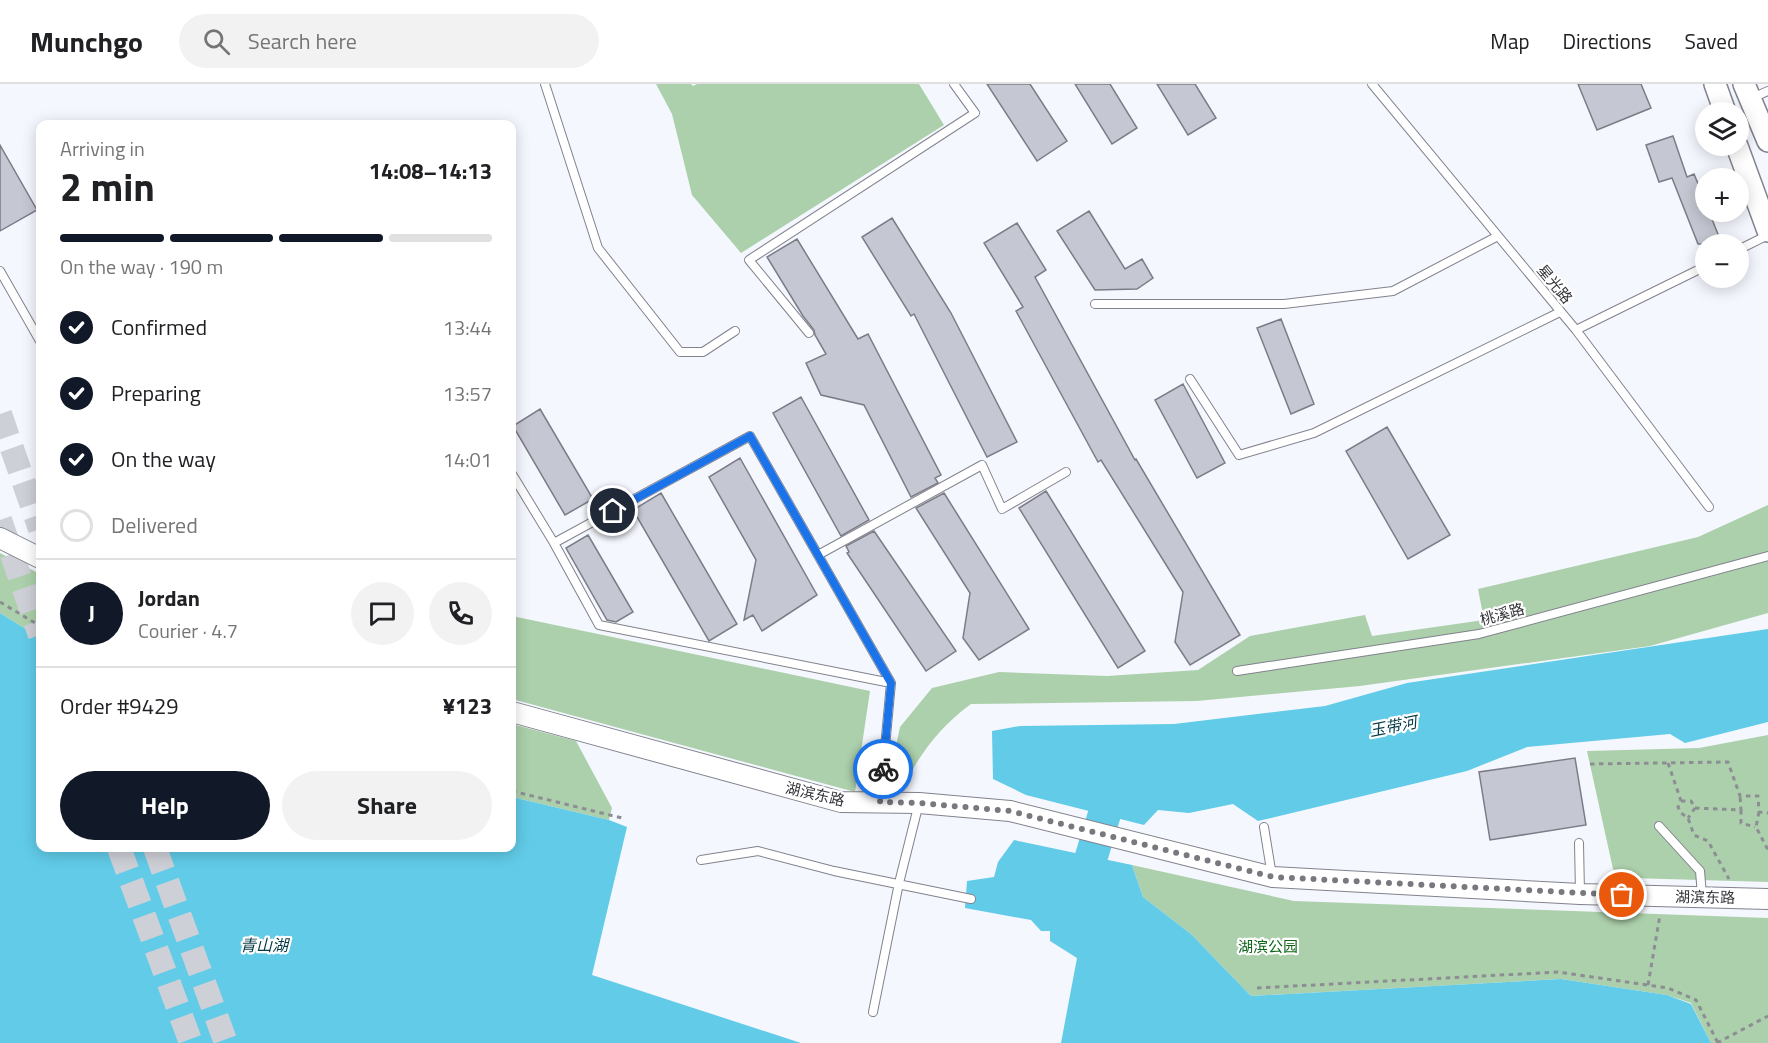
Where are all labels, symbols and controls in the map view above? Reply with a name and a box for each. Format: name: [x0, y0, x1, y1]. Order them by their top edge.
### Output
search box: [179, 14, 599, 68]
text: Munchgo: [30, 20, 143, 63]
text: Search here: [248, 24, 357, 58]
icon: search: [200, 25, 233, 58]
text: Map: [1490, 25, 1530, 57]
text: Directions: [1563, 25, 1652, 57]
text: Saved: [1685, 25, 1738, 57]
map controls: [1695, 102, 1749, 288]
button: layers: [1695, 102, 1749, 156]
text: Arriving in: [60, 133, 145, 164]
text: 14:08–14:13: [369, 154, 492, 188]
text: 2 min: [60, 157, 155, 216]
button: +: [1695, 168, 1749, 222]
button: −: [1695, 234, 1749, 288]
text: On the way · 190 m: [60, 251, 223, 282]
street label: 星光路: [1532, 259, 1578, 309]
text: Confirmed: [111, 310, 207, 344]
icon: check: [60, 311, 93, 344]
text: 13:44: [443, 312, 492, 343]
text: Preparing: [111, 376, 201, 410]
icon: check: [60, 377, 93, 410]
text: 13:57: [443, 378, 492, 409]
text: On the way: [111, 442, 216, 476]
icon: check: [60, 443, 93, 476]
text: 14:01: [443, 444, 492, 475]
pin: [587, 485, 638, 536]
icon: home: [596, 494, 629, 527]
text: Delivered: [111, 508, 198, 542]
text: Jordan: [138, 581, 200, 615]
button: chat: [351, 582, 414, 645]
button: phone: [429, 582, 492, 645]
text: J: [88, 596, 95, 630]
street label: 桃溪路: [1477, 597, 1527, 631]
text: Courier · 4.7: [138, 615, 238, 646]
text: Order #9429: [60, 689, 179, 723]
text: ¥123: [443, 689, 492, 723]
water label: 玉带河: [1367, 709, 1422, 742]
courier: [853, 739, 913, 799]
icon: bike: [867, 753, 900, 786]
button: Help: [60, 771, 270, 840]
button: Share: [282, 771, 492, 840]
street label: 湖滨东路: [783, 776, 847, 812]
pin: [1596, 869, 1647, 920]
icon: bag: [1605, 878, 1638, 911]
street label: 湖滨东路: [1675, 885, 1735, 909]
water label: 青山湖: [240, 933, 291, 957]
park label: 湖滨公园: [1238, 935, 1298, 958]

